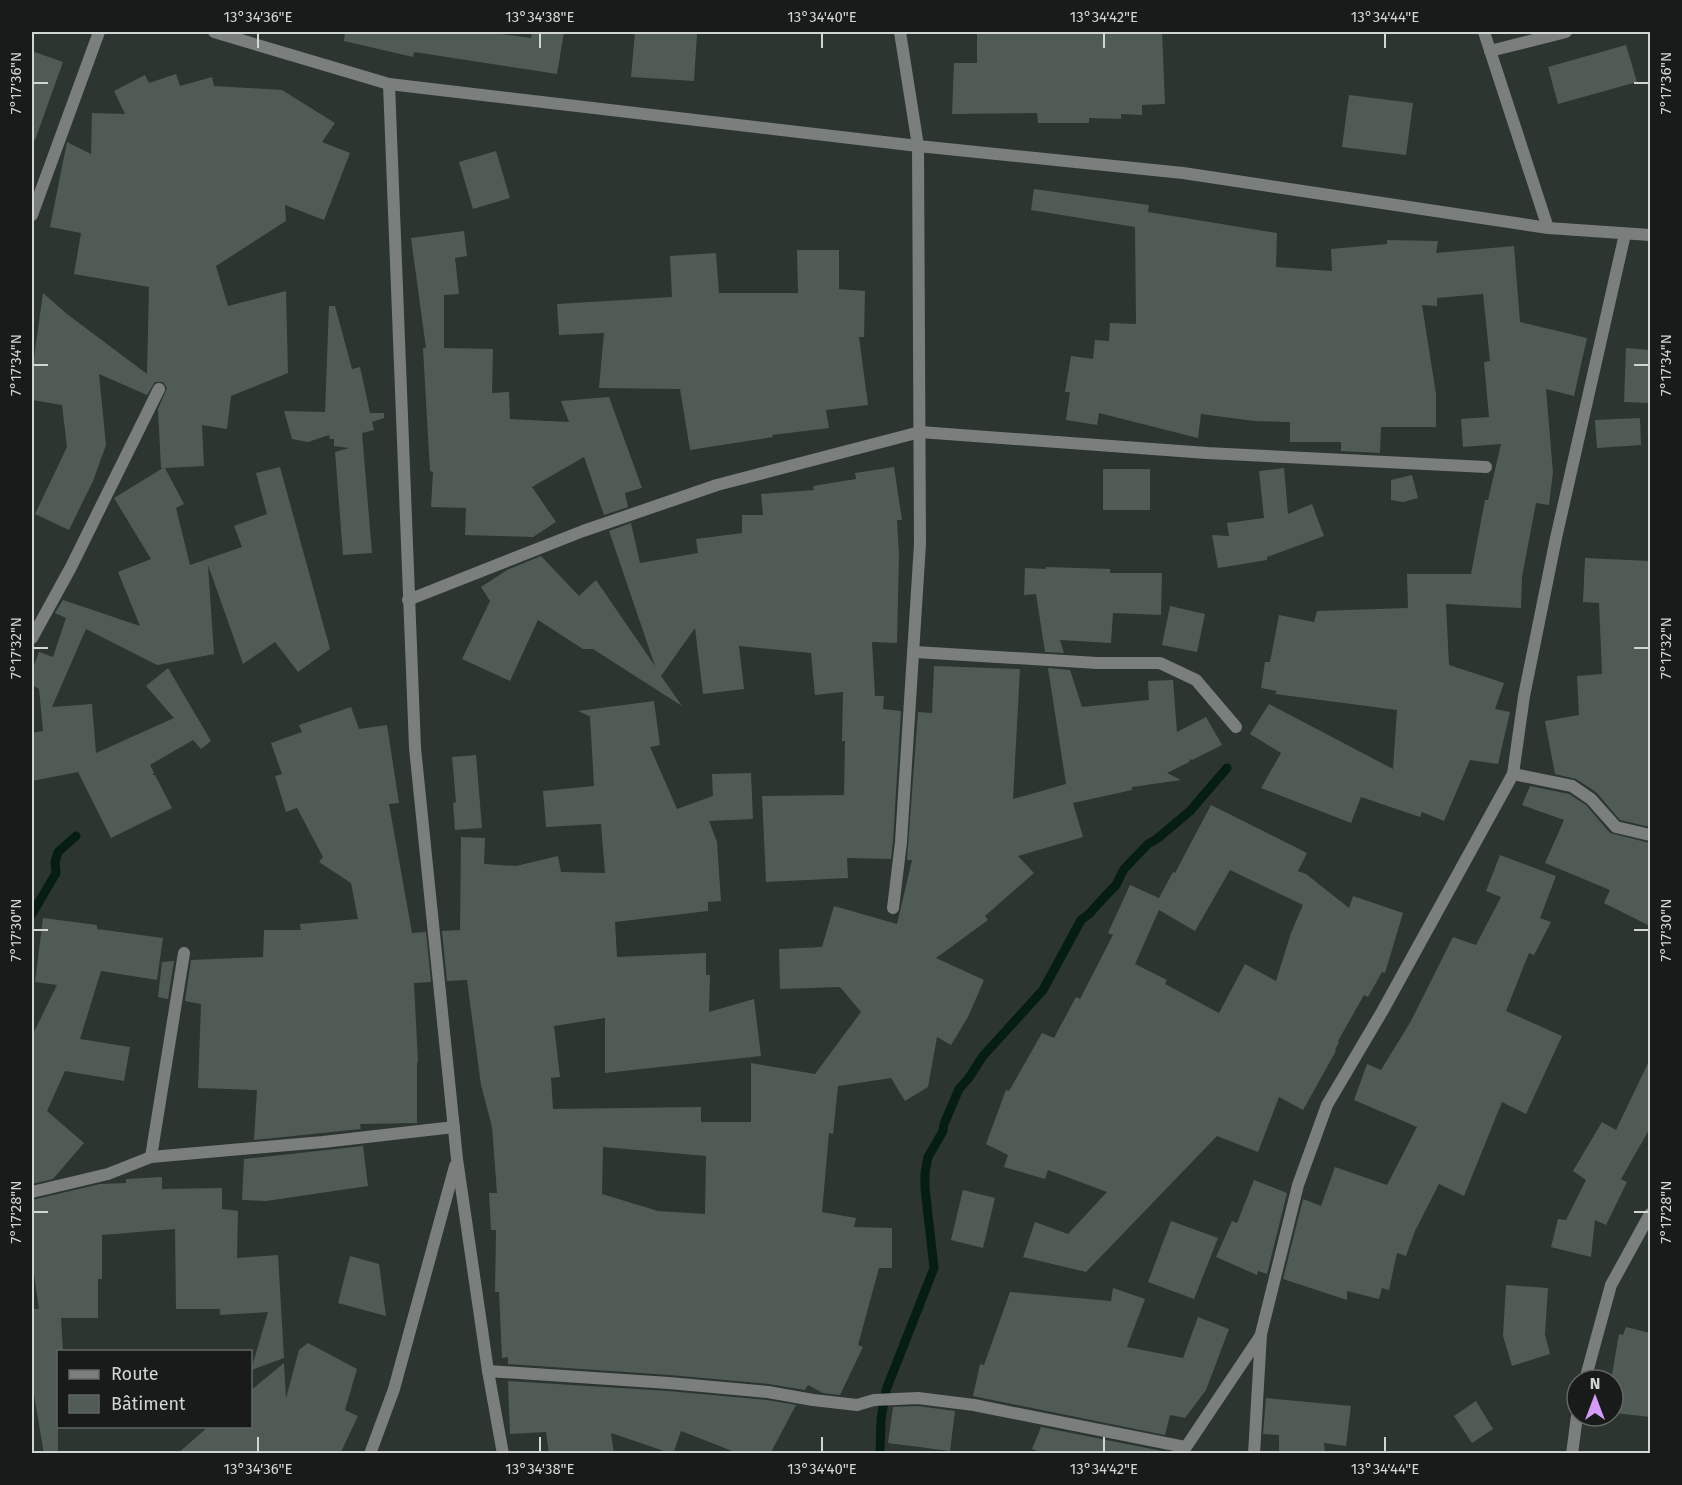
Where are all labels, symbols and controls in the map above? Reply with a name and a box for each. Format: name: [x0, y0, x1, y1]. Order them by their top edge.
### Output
text: 13°34'36"E: [224, 8, 292, 26]
text: 13°34'38"E: [505, 8, 575, 26]
text: 13°34'40"E: [787, 8, 857, 26]
text: 13°34'42"E: [1070, 8, 1138, 26]
text: 13°34'44"E: [1351, 8, 1419, 26]
text: 7°17'36"N: [7, 52, 25, 114]
text: 7°17'36"N: [1657, 52, 1675, 114]
text: 7°17'34"N: [7, 334, 25, 396]
text: 7°17'34"N: [1657, 334, 1675, 396]
text: 7°17'32"N: [7, 617, 25, 679]
text: 7°17'32"N: [1657, 617, 1675, 679]
text: 7°17'30"N: [7, 898, 25, 962]
text: 7°17'30"N: [1657, 898, 1675, 962]
text: 7°17'28"N: [7, 1181, 25, 1243]
text: 7°17'28"N: [1657, 1181, 1675, 1243]
legend: [57, 1350, 252, 1428]
text: Route: [111, 1363, 159, 1385]
north arrow: [1565, 1368, 1625, 1428]
text: N: [1590, 1374, 1600, 1393]
text: Bâtiment: [111, 1393, 186, 1415]
text: 13°34'36"E: [224, 1460, 292, 1478]
text: 13°34'38"E: [505, 1460, 575, 1478]
text: 13°34'40"E: [787, 1460, 857, 1478]
text: 13°34'42"E: [1070, 1460, 1138, 1478]
text: 13°34'44"E: [1351, 1460, 1419, 1478]

